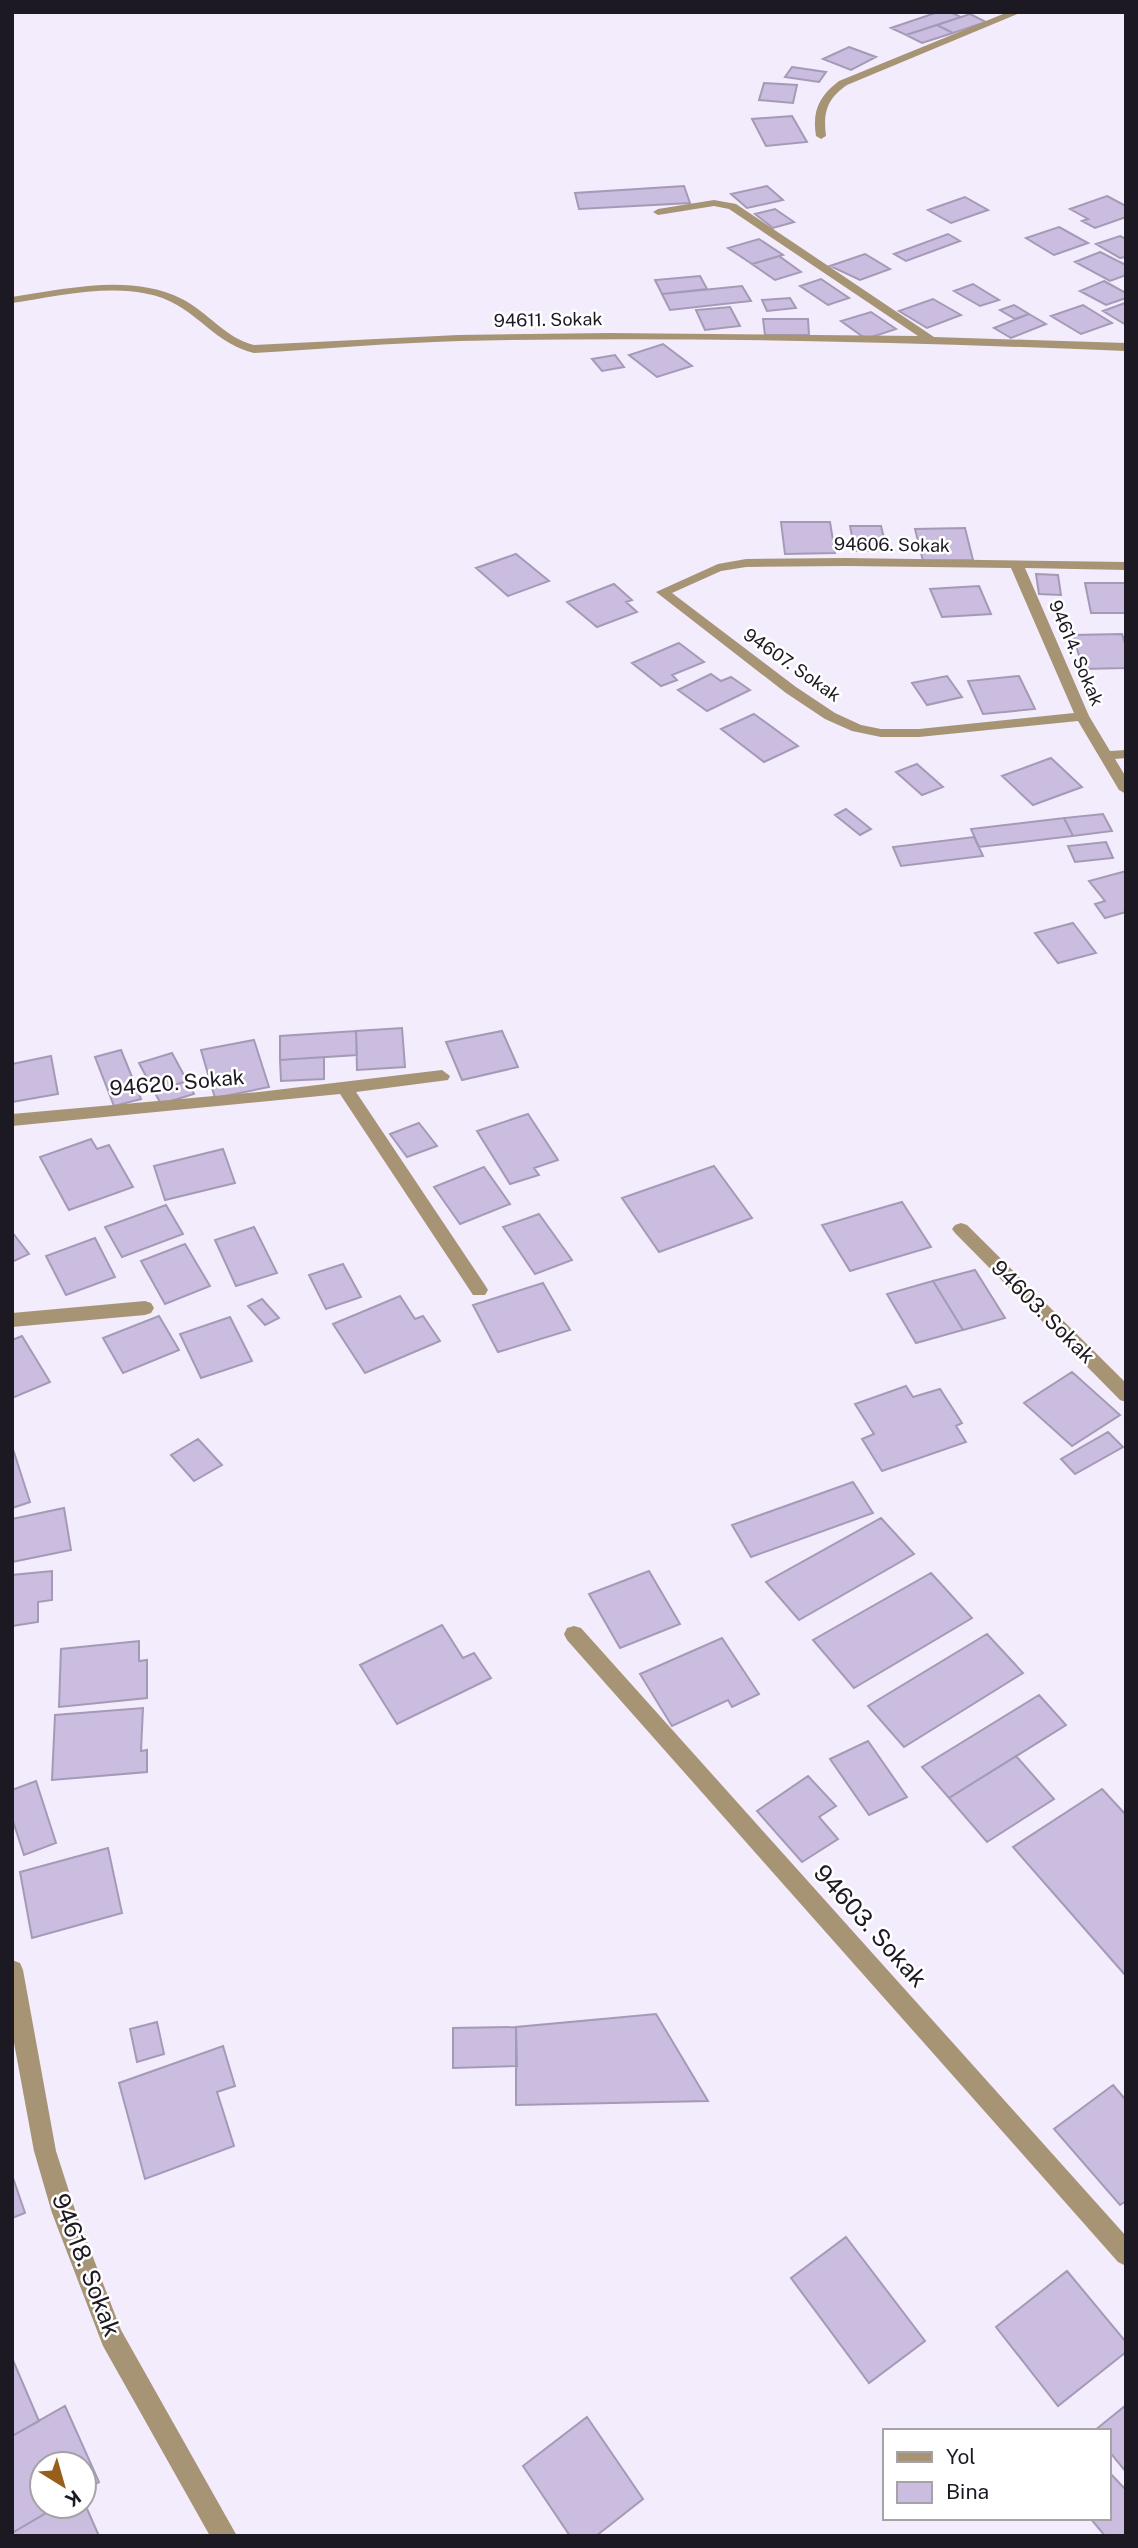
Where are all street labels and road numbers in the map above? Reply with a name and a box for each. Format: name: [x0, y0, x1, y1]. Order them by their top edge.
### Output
street label: 94611. Sokak: [493, 308, 603, 331]
street label: 94606. Sokak: [834, 533, 950, 556]
street label: 94614. Sokak: [1045, 597, 1108, 709]
street label: 94607. Sokak: [740, 623, 845, 706]
street label: 94620. Sokak: [108, 1064, 246, 1101]
street label: 94603. Sokak: [987, 1255, 1100, 1369]
street label: 94603. Sokak: [808, 1858, 933, 1992]
street label: 94618. Sokak: [47, 2189, 127, 2340]

